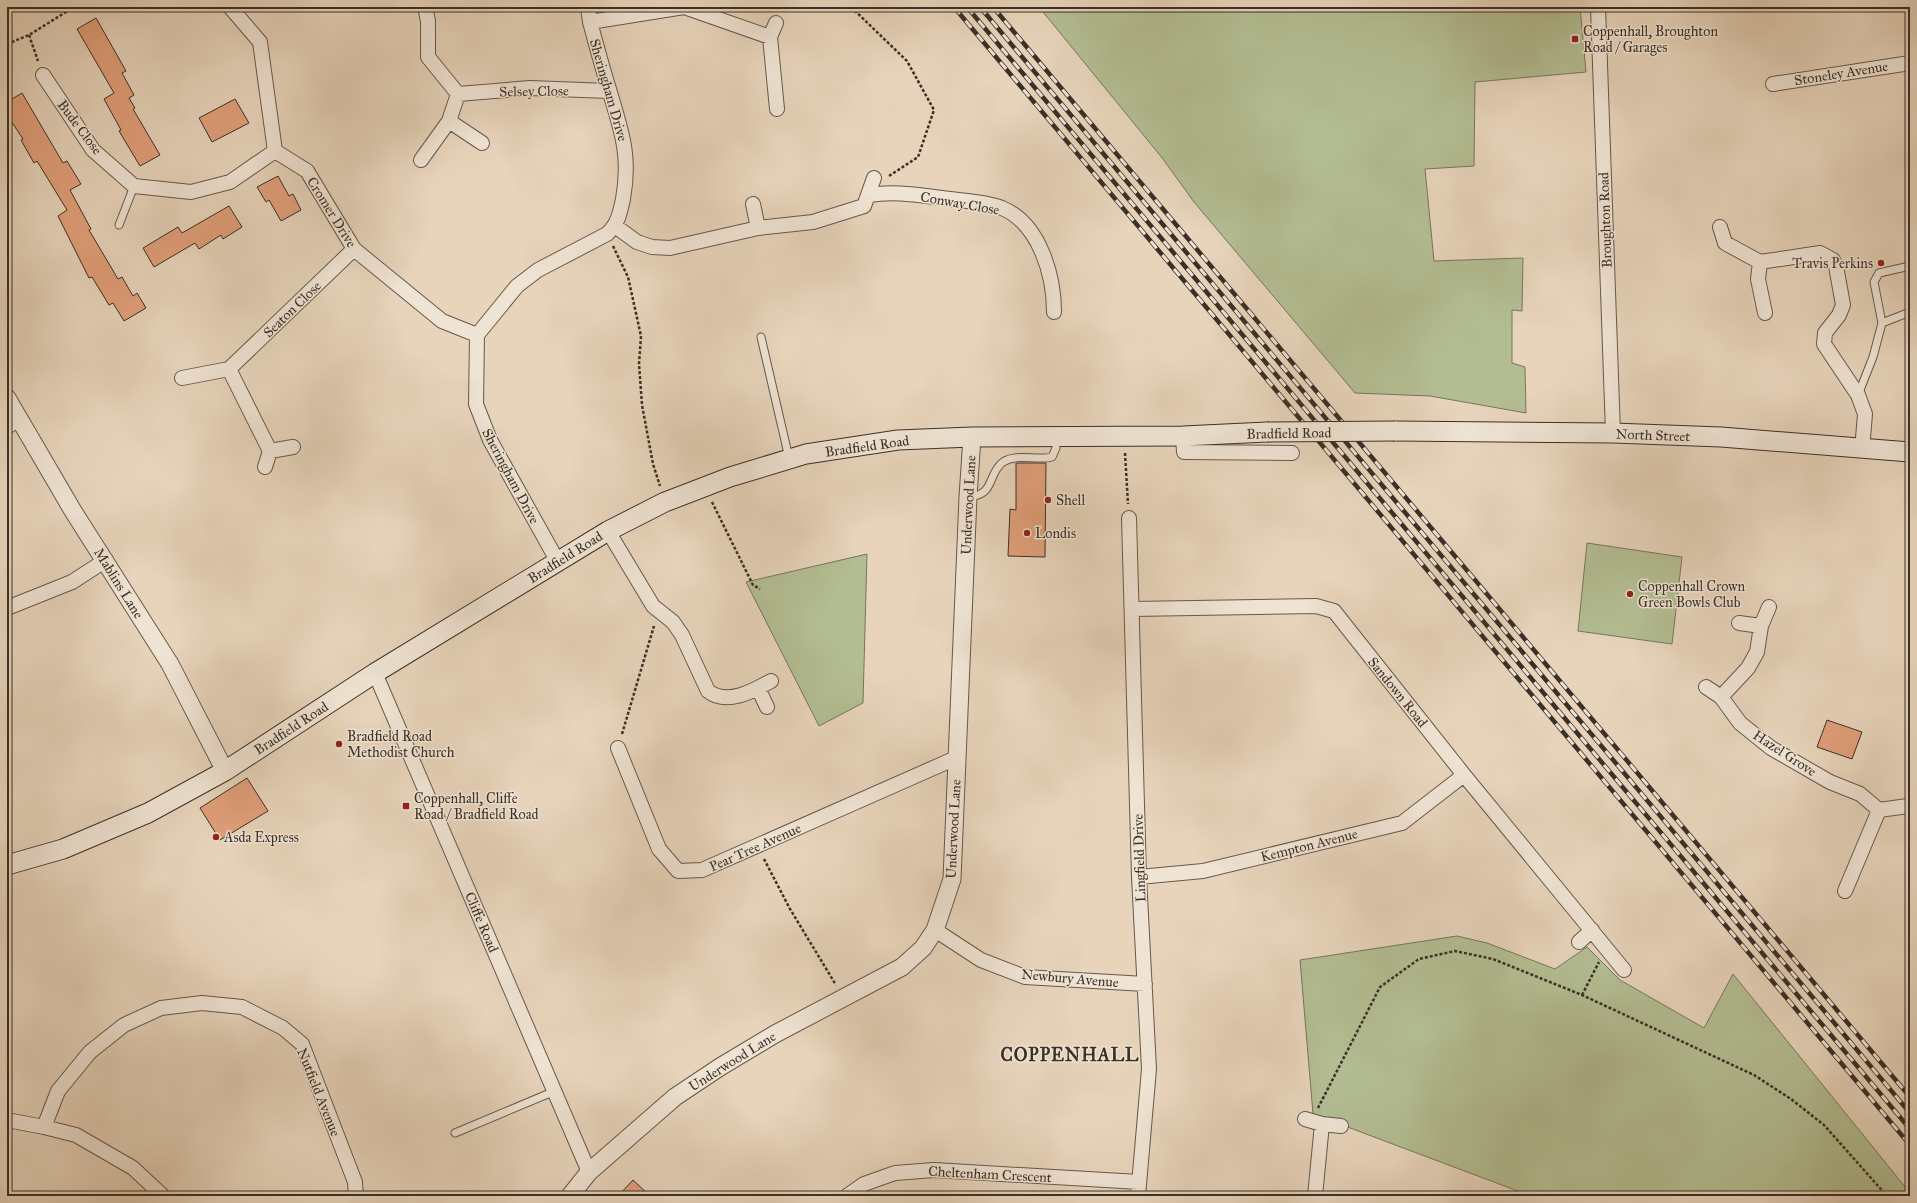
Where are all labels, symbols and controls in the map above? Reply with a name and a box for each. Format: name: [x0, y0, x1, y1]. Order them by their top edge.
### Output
place label: Coppenhall, Broughton Road / Garages: [1583, 23, 1718, 56]
marker: Coppenhall, Broughton Road / Garages: [1570, 34, 1580, 44]
street label: Sheringham Drive: [586, 37, 631, 143]
street label: Stoneley Avenue: [1793, 58, 1889, 89]
street label: Selsey Close: [499, 82, 569, 101]
street label: Bude Close: [54, 97, 106, 158]
street label: Broughton Road: [1595, 172, 1616, 268]
street label: Cromer Drive: [303, 174, 360, 251]
street label: Conway Close: [919, 188, 1001, 219]
place label: Travis Perkins: [1792, 255, 1873, 272]
marker: Travis Perkins: [1876, 258, 1886, 268]
street label: Seaton Close: [260, 277, 325, 341]
street label: Bradfield Road: [1246, 424, 1332, 443]
street label: Sheringham Drive: [478, 426, 543, 527]
street label: North Street: [1615, 426, 1691, 445]
street label: Bradfield Road: [824, 432, 910, 461]
street label: Underwood Lane: [957, 455, 980, 555]
place label: Shell: [1056, 492, 1085, 509]
marker: Shell: [1043, 495, 1053, 505]
place label: Londis: [1035, 525, 1076, 542]
street label: Bradfield Road: [525, 528, 606, 587]
marker: Londis: [1022, 528, 1032, 538]
street label: Mablins Lane: [90, 545, 147, 622]
place label: Coppenhall Crown Green Bowls Club: [1638, 578, 1745, 611]
marker: Coppenhall Crown Green Bowls Club: [1625, 589, 1635, 599]
street label: Sandown Road: [1364, 654, 1431, 731]
street label: Bradfield Road: [251, 698, 332, 759]
street label: Hazel Grove: [1750, 727, 1820, 780]
place label: Bradfield Road Methodist Church: [347, 728, 455, 761]
marker: Bradfield Road Methodist Church: [334, 739, 344, 749]
street label: Underwood Lane: [942, 779, 965, 879]
place label: Coppenhall, Cliffe Road / Bradfield Road: [414, 790, 539, 823]
marker: Coppenhall, Cliffe Road / Bradfield Road: [401, 801, 411, 811]
street label: Lingfield Drive: [1129, 813, 1150, 902]
street label: Pear Tree Avenue: [707, 820, 804, 875]
street label: Kempton Avenue: [1259, 825, 1359, 866]
place label: Asda Express: [223, 829, 299, 846]
marker: Asda Express: [211, 832, 221, 842]
street label: Cliffe Road: [461, 889, 502, 955]
street label: Newbury Avenue: [1021, 966, 1120, 991]
street label: Underwood Lane: [686, 1028, 779, 1095]
district label: COPPENHALL: [1001, 1044, 1139, 1066]
street label: Nutfield Avenue: [293, 1046, 344, 1139]
street label: Cheltenham Crescent: [928, 1163, 1052, 1186]

